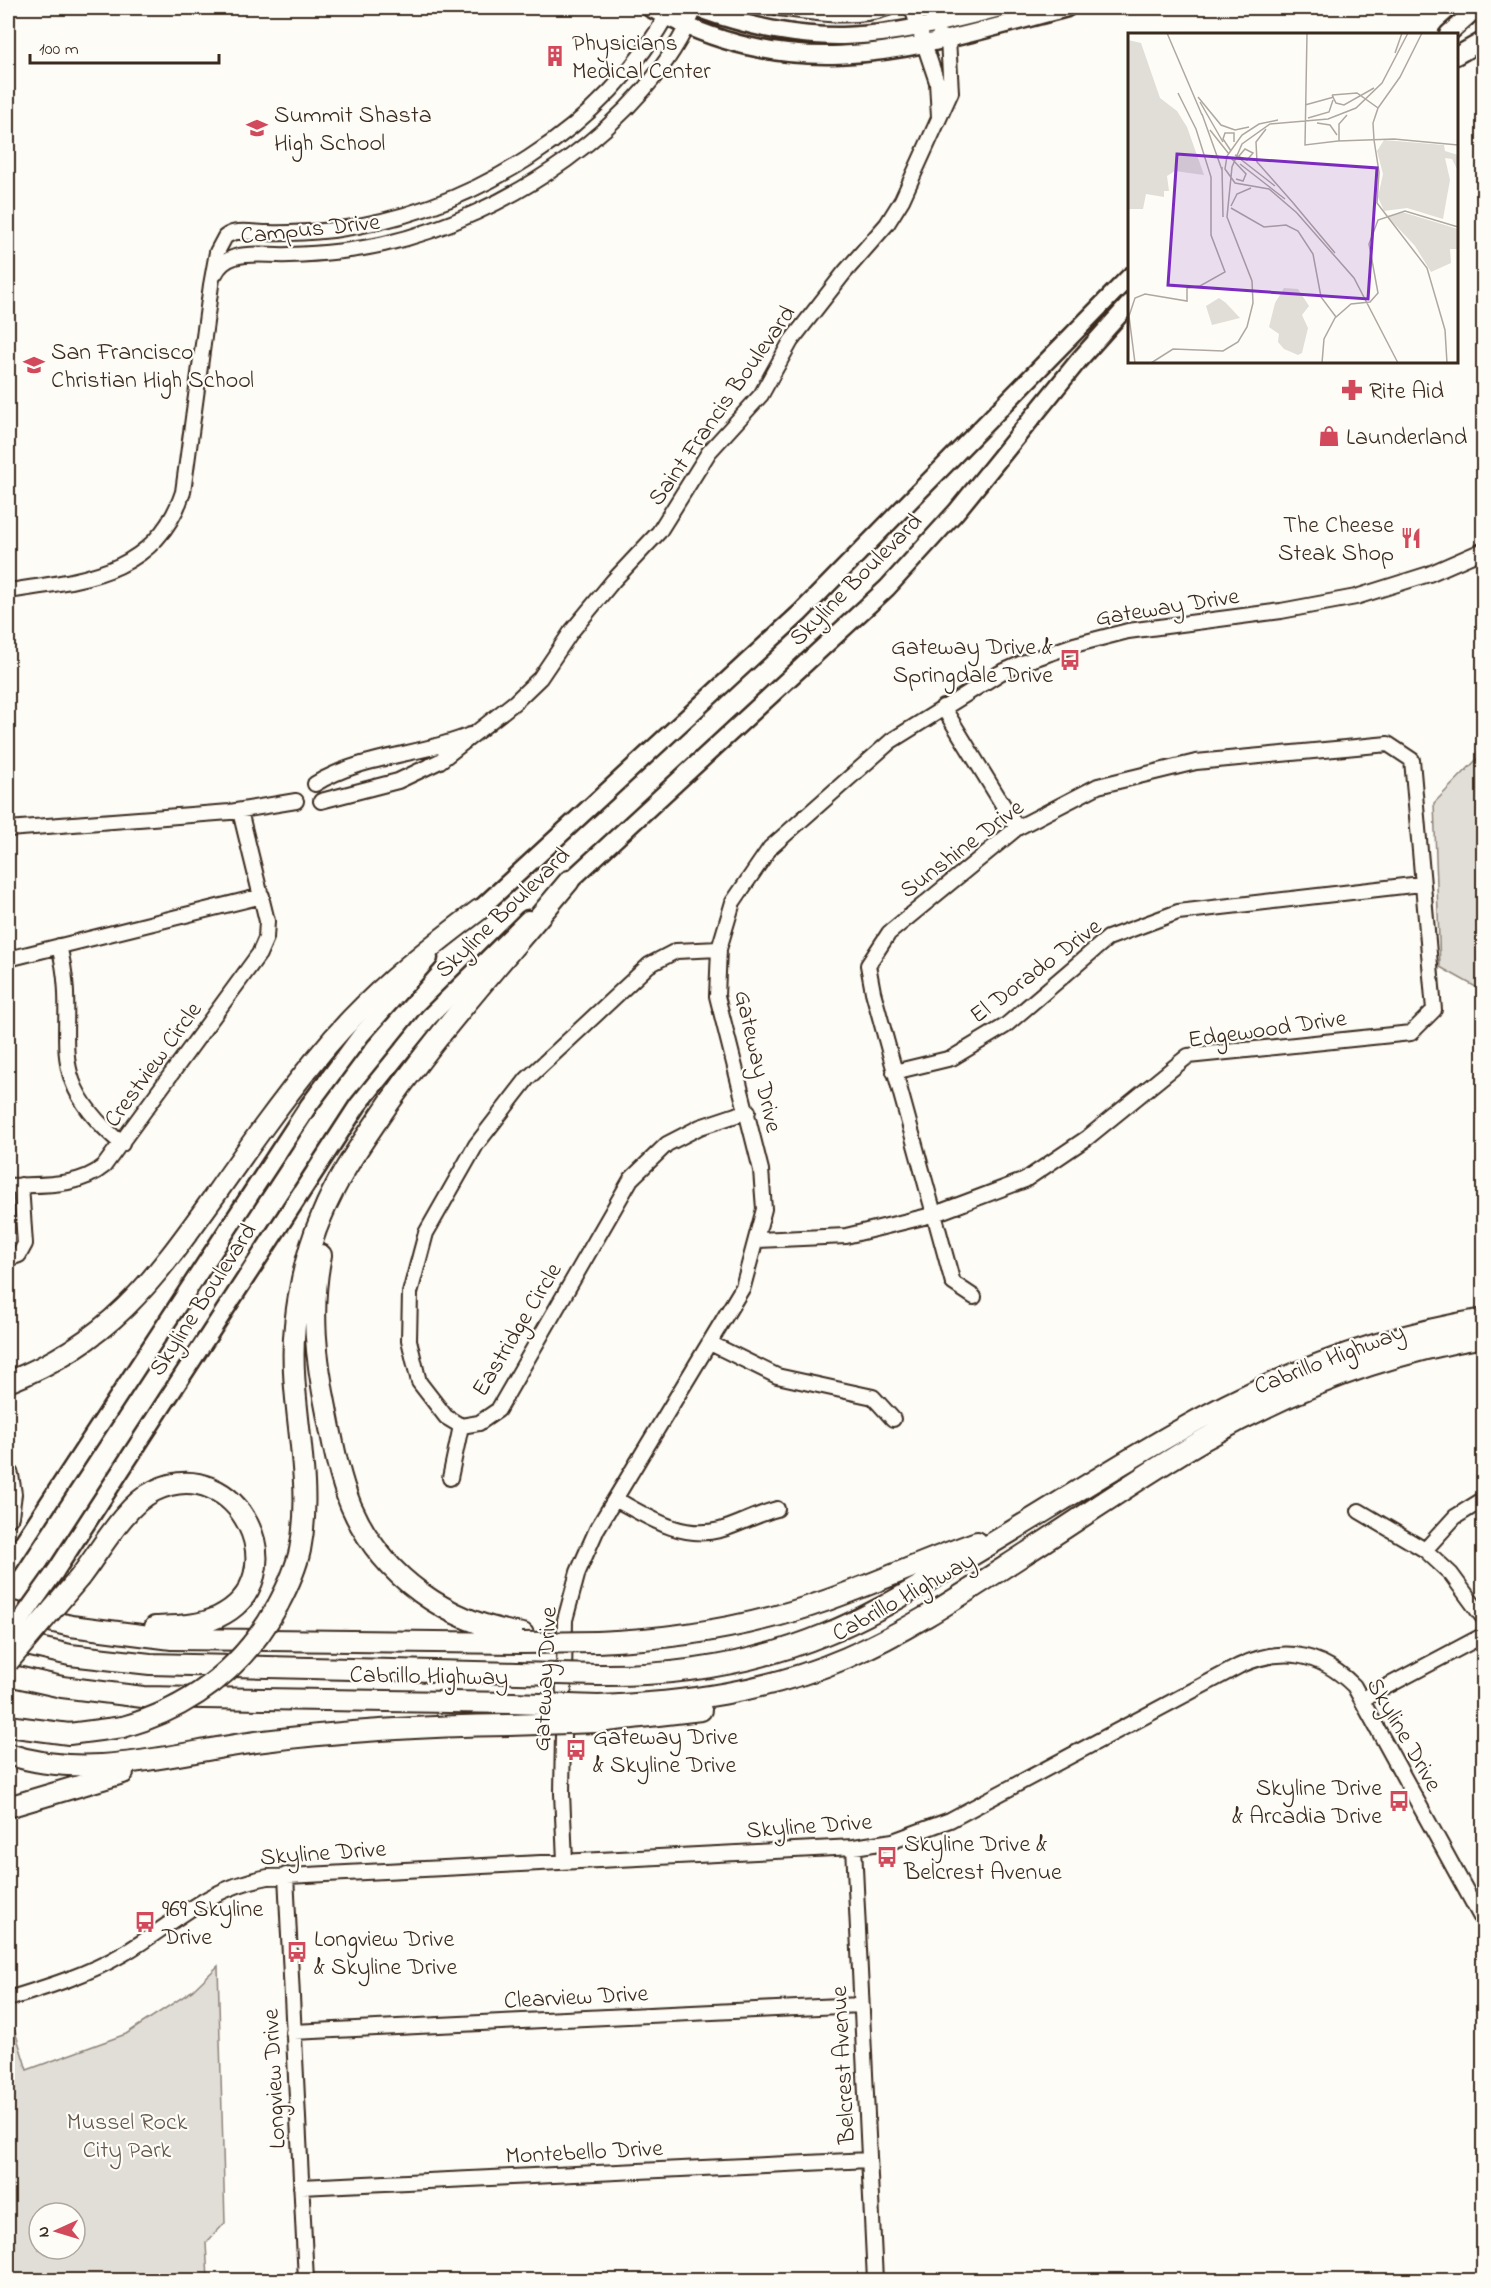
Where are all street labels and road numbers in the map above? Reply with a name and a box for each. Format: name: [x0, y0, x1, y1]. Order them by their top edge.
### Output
street label: Campus Drive: [239, 206, 382, 255]
street label: Saint Francis Boulevard: [640, 299, 806, 514]
street label: Skyline Boulevard: [782, 506, 933, 656]
street label: Gateway Drive: [1093, 580, 1242, 638]
street label: Sunshine Drive: [893, 791, 1032, 908]
street label: Skyline Boulevard: [428, 840, 580, 988]
street label: El Dorado Drive: [963, 911, 1110, 1033]
street label: Gateway Drive: [722, 987, 790, 1137]
street label: Crestview Circle: [96, 995, 212, 1136]
street label: Edgewood Drive: [1186, 1002, 1349, 1059]
street label: Skyline Boulevard: [141, 1216, 268, 1384]
street label: Eastridge Circle: [464, 1256, 572, 1404]
street label: Cabrillo Highway: [1250, 1316, 1411, 1406]
street label: Cabrillo Highway: [826, 1544, 983, 1653]
street label: Gateway Drive: [525, 1606, 569, 1752]
street label: Cabrillo Highway: [349, 1659, 509, 1697]
street label: Skyline Drive: [1355, 1672, 1450, 1799]
street label: Skyline Drive: [745, 1806, 874, 1850]
street label: Skyline Drive: [259, 1833, 388, 1877]
street label: Clearview Drive: [503, 1977, 649, 2020]
street label: Belcrest Avenue: [823, 1985, 866, 2146]
street label: Longview Drive: [254, 2008, 297, 2150]
street label: Montebello Drive: [504, 2132, 664, 2175]

